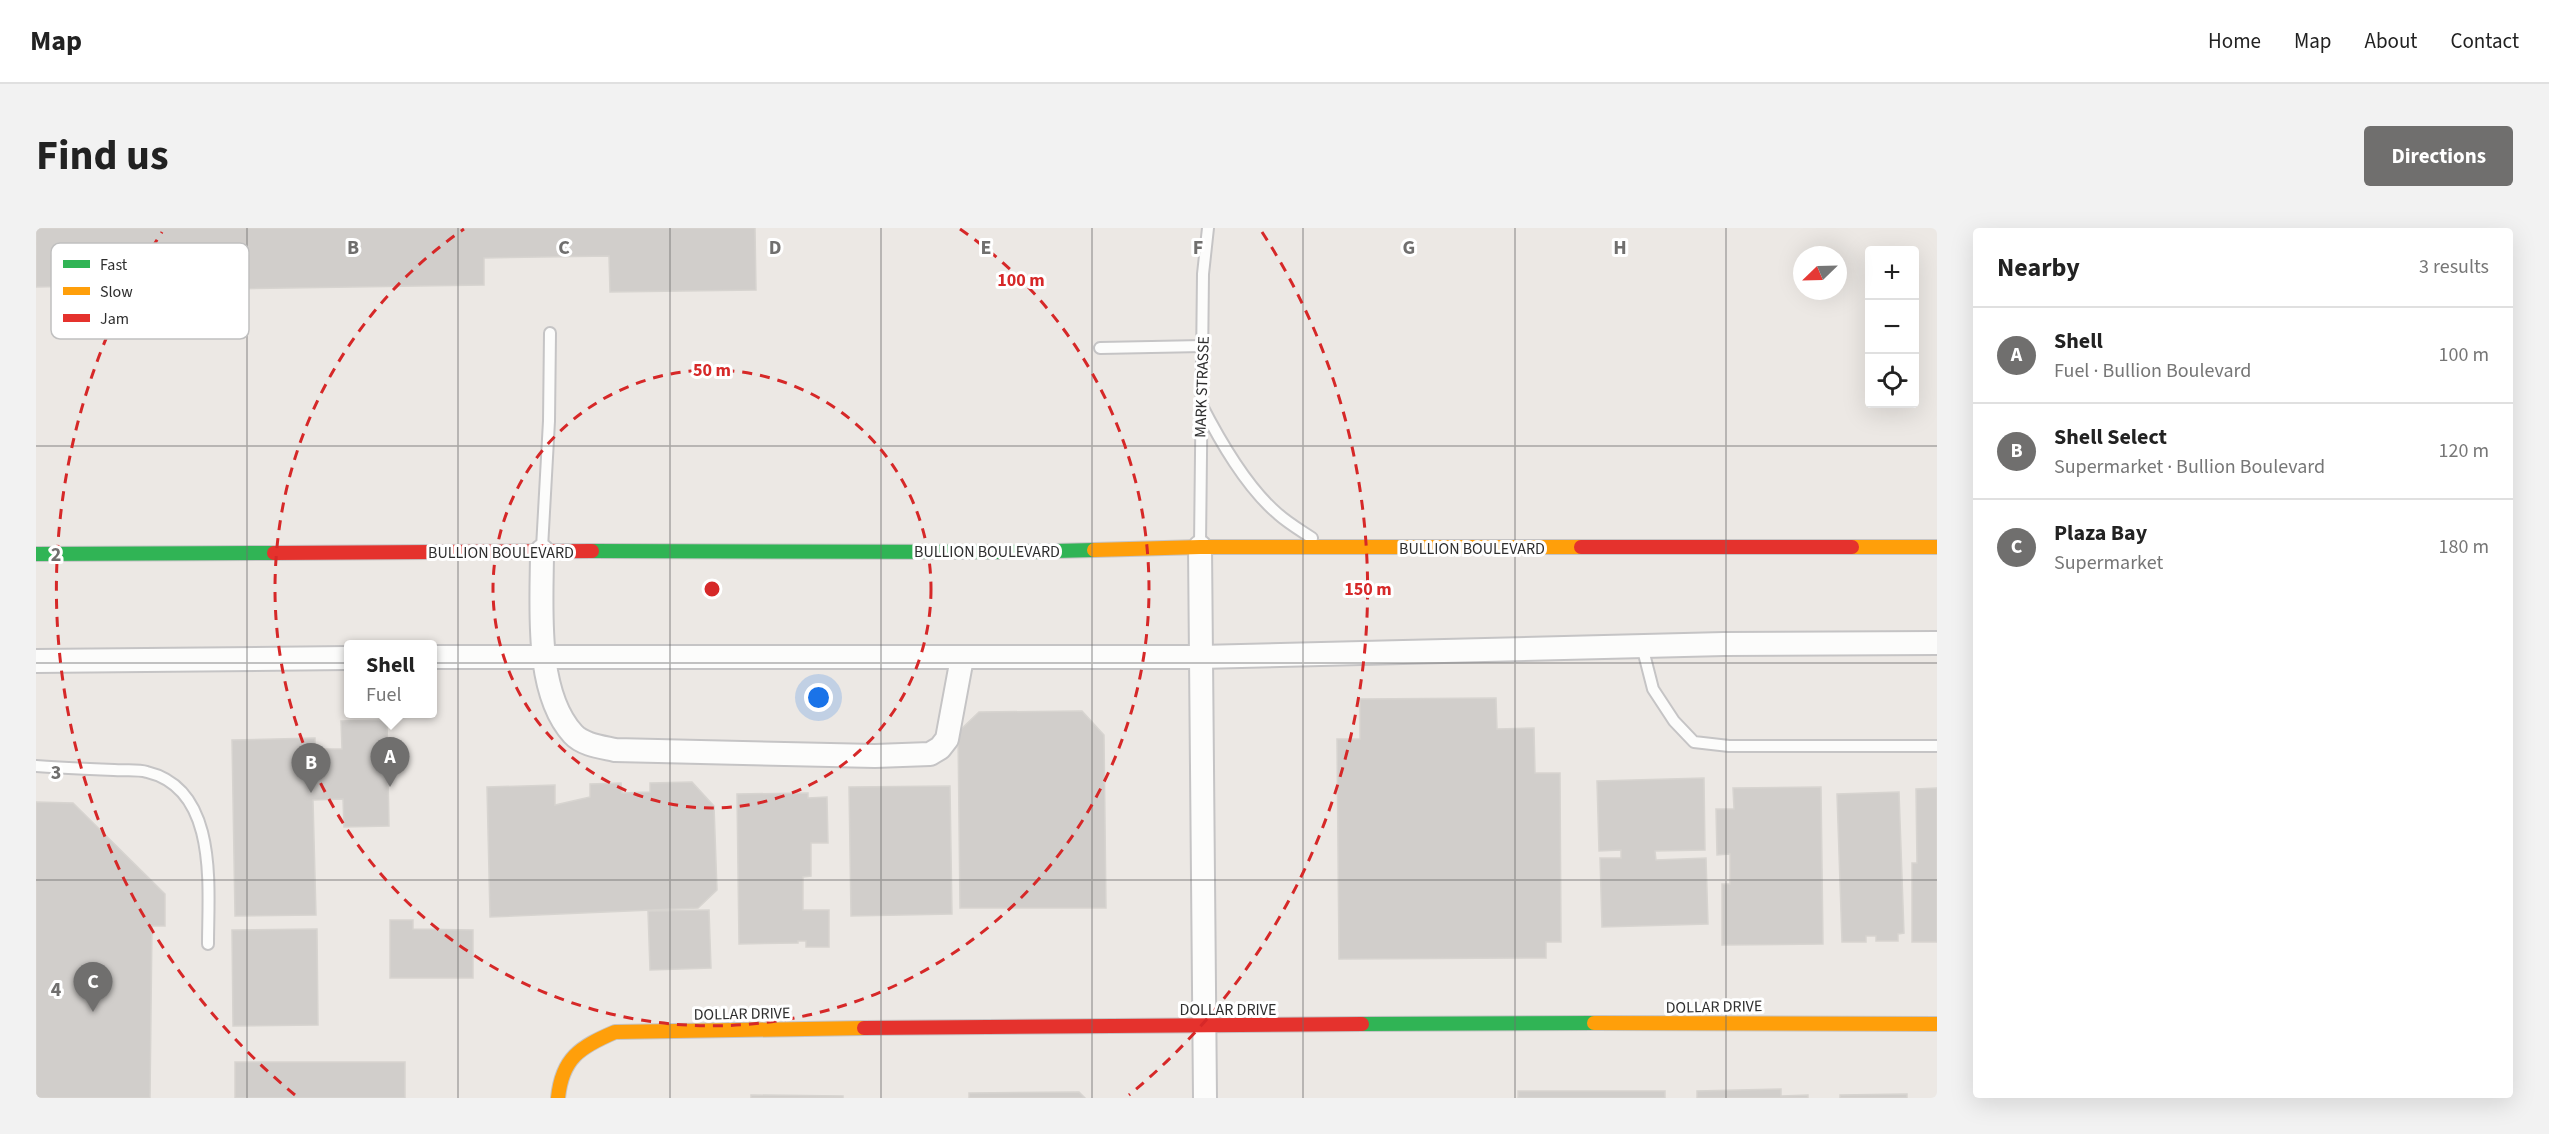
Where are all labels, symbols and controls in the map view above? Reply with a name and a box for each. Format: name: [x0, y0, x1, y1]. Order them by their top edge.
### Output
text: Map: [30, 21, 82, 61]
text: Home: [2208, 26, 2261, 56]
text: Map: [2294, 26, 2332, 56]
text: About: [2365, 26, 2417, 56]
text: Contact: [2450, 26, 2519, 56]
text: Find us: [36, 126, 169, 186]
button: Directions: [2364, 126, 2513, 186]
text: B: [347, 234, 359, 262]
text: C: [558, 234, 570, 262]
text: D: [769, 234, 781, 262]
text: E: [981, 234, 991, 262]
text: F: [1193, 234, 1203, 262]
text: G: [1403, 234, 1415, 262]
text: H: [1613, 234, 1627, 262]
legend: [51, 243, 249, 339]
north arrow: [1793, 246, 1847, 300]
map controls: [1865, 246, 1919, 408]
button: +: [1865, 246, 1919, 300]
text: Nearby: [1997, 249, 2080, 286]
text: 3 results: [2419, 253, 2489, 281]
text: Fast: [100, 254, 128, 276]
text: 100 m: [997, 268, 1045, 293]
text: Slow: [100, 281, 133, 303]
button: −: [1865, 300, 1919, 354]
text: Jam: [100, 308, 129, 330]
text: Shell: [2054, 325, 2103, 357]
street label: MARK STRASSE: [1189, 336, 1215, 438]
text: A: [2011, 341, 2022, 369]
text: 100 m: [2439, 341, 2489, 369]
button: locate: [1865, 354, 1919, 408]
text: Fuel · Bullion Boulevard: [2054, 357, 2251, 385]
text: 50 m: [693, 358, 731, 383]
text: Shell Select: [2054, 421, 2167, 453]
text: B: [2010, 437, 2023, 465]
text: 120 m: [2439, 437, 2489, 465]
text: Supermarket · Bullion Boulevard: [2054, 453, 2325, 481]
text: Plaza Bay: [2054, 517, 2147, 549]
text: C: [2011, 533, 2022, 561]
text: 180 m: [2439, 533, 2489, 561]
street label: BULLION BOULEVARD: [1399, 538, 1545, 560]
text: 2: [51, 541, 61, 569]
street label: BULLION BOULEVARD: [914, 541, 1060, 563]
street label: BULLION BOULEVARD: [428, 542, 574, 564]
text: Supermarket: [2054, 549, 2163, 577]
text: 150 m: [1344, 577, 1392, 602]
centre of rings: [702, 579, 722, 599]
popup: [344, 640, 437, 718]
text: Shell: [366, 649, 415, 681]
text: Fuel: [366, 681, 402, 709]
your location: [804, 683, 833, 712]
pin: A: [370, 738, 410, 787]
pin: B: [292, 744, 330, 793]
text: 3: [51, 759, 61, 787]
pin: C: [74, 962, 112, 1012]
text: 4: [51, 976, 62, 1004]
street label: DOLLAR DRIVE: [1665, 995, 1763, 1019]
street label: DOLLAR DRIVE: [1180, 999, 1276, 1021]
street label: DOLLAR DRIVE: [693, 1002, 791, 1026]

